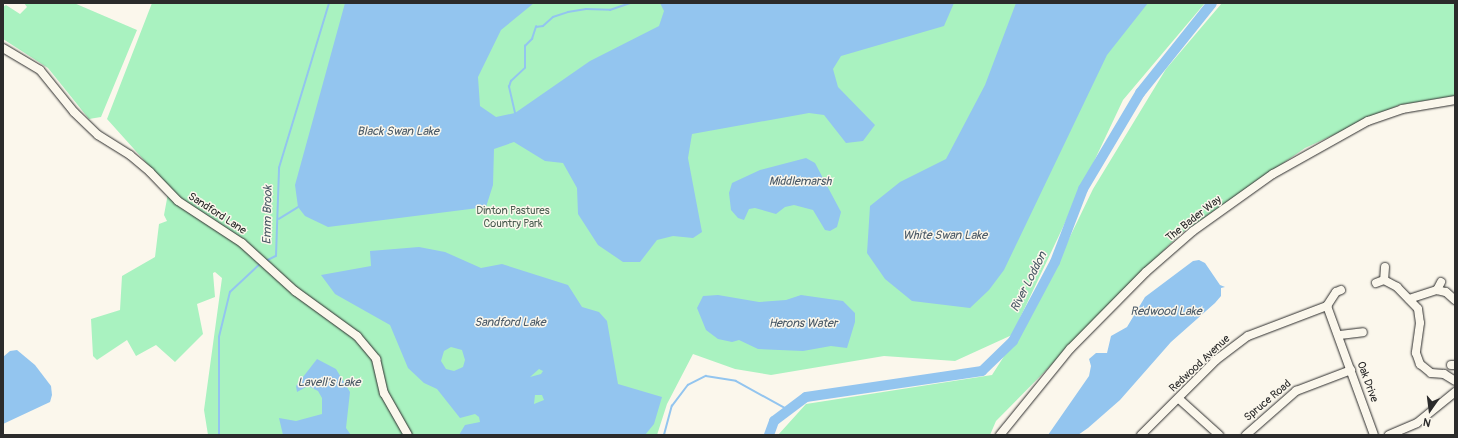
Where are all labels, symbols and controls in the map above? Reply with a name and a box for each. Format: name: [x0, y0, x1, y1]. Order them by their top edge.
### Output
water label: Black Swan Lake: [357, 125, 439, 139]
water label: Middlemarsh: [769, 175, 831, 189]
water label: Emm Brook: [260, 185, 276, 245]
street label: Sandford Lane: [185, 190, 249, 238]
street label: The Bader Way: [1164, 193, 1224, 245]
park label: Dinton Pastures Country Park: [476, 205, 550, 231]
water label: White Swan Lake: [903, 229, 987, 243]
water label: River Loddon: [1008, 250, 1050, 314]
water label: Redwood Lake: [1130, 305, 1202, 319]
water label: Sandford Lake: [474, 316, 546, 330]
water label: Herons Water: [769, 317, 837, 331]
street label: Redwood Avenue: [1167, 333, 1233, 395]
street label: Oak Drive: [1354, 360, 1380, 404]
water label: Lavell's Lake: [298, 376, 360, 390]
street label: Spruce Road: [1242, 378, 1294, 424]
north arrow: [1410, 390, 1450, 430]
text: N: [1422, 415, 1432, 429]

